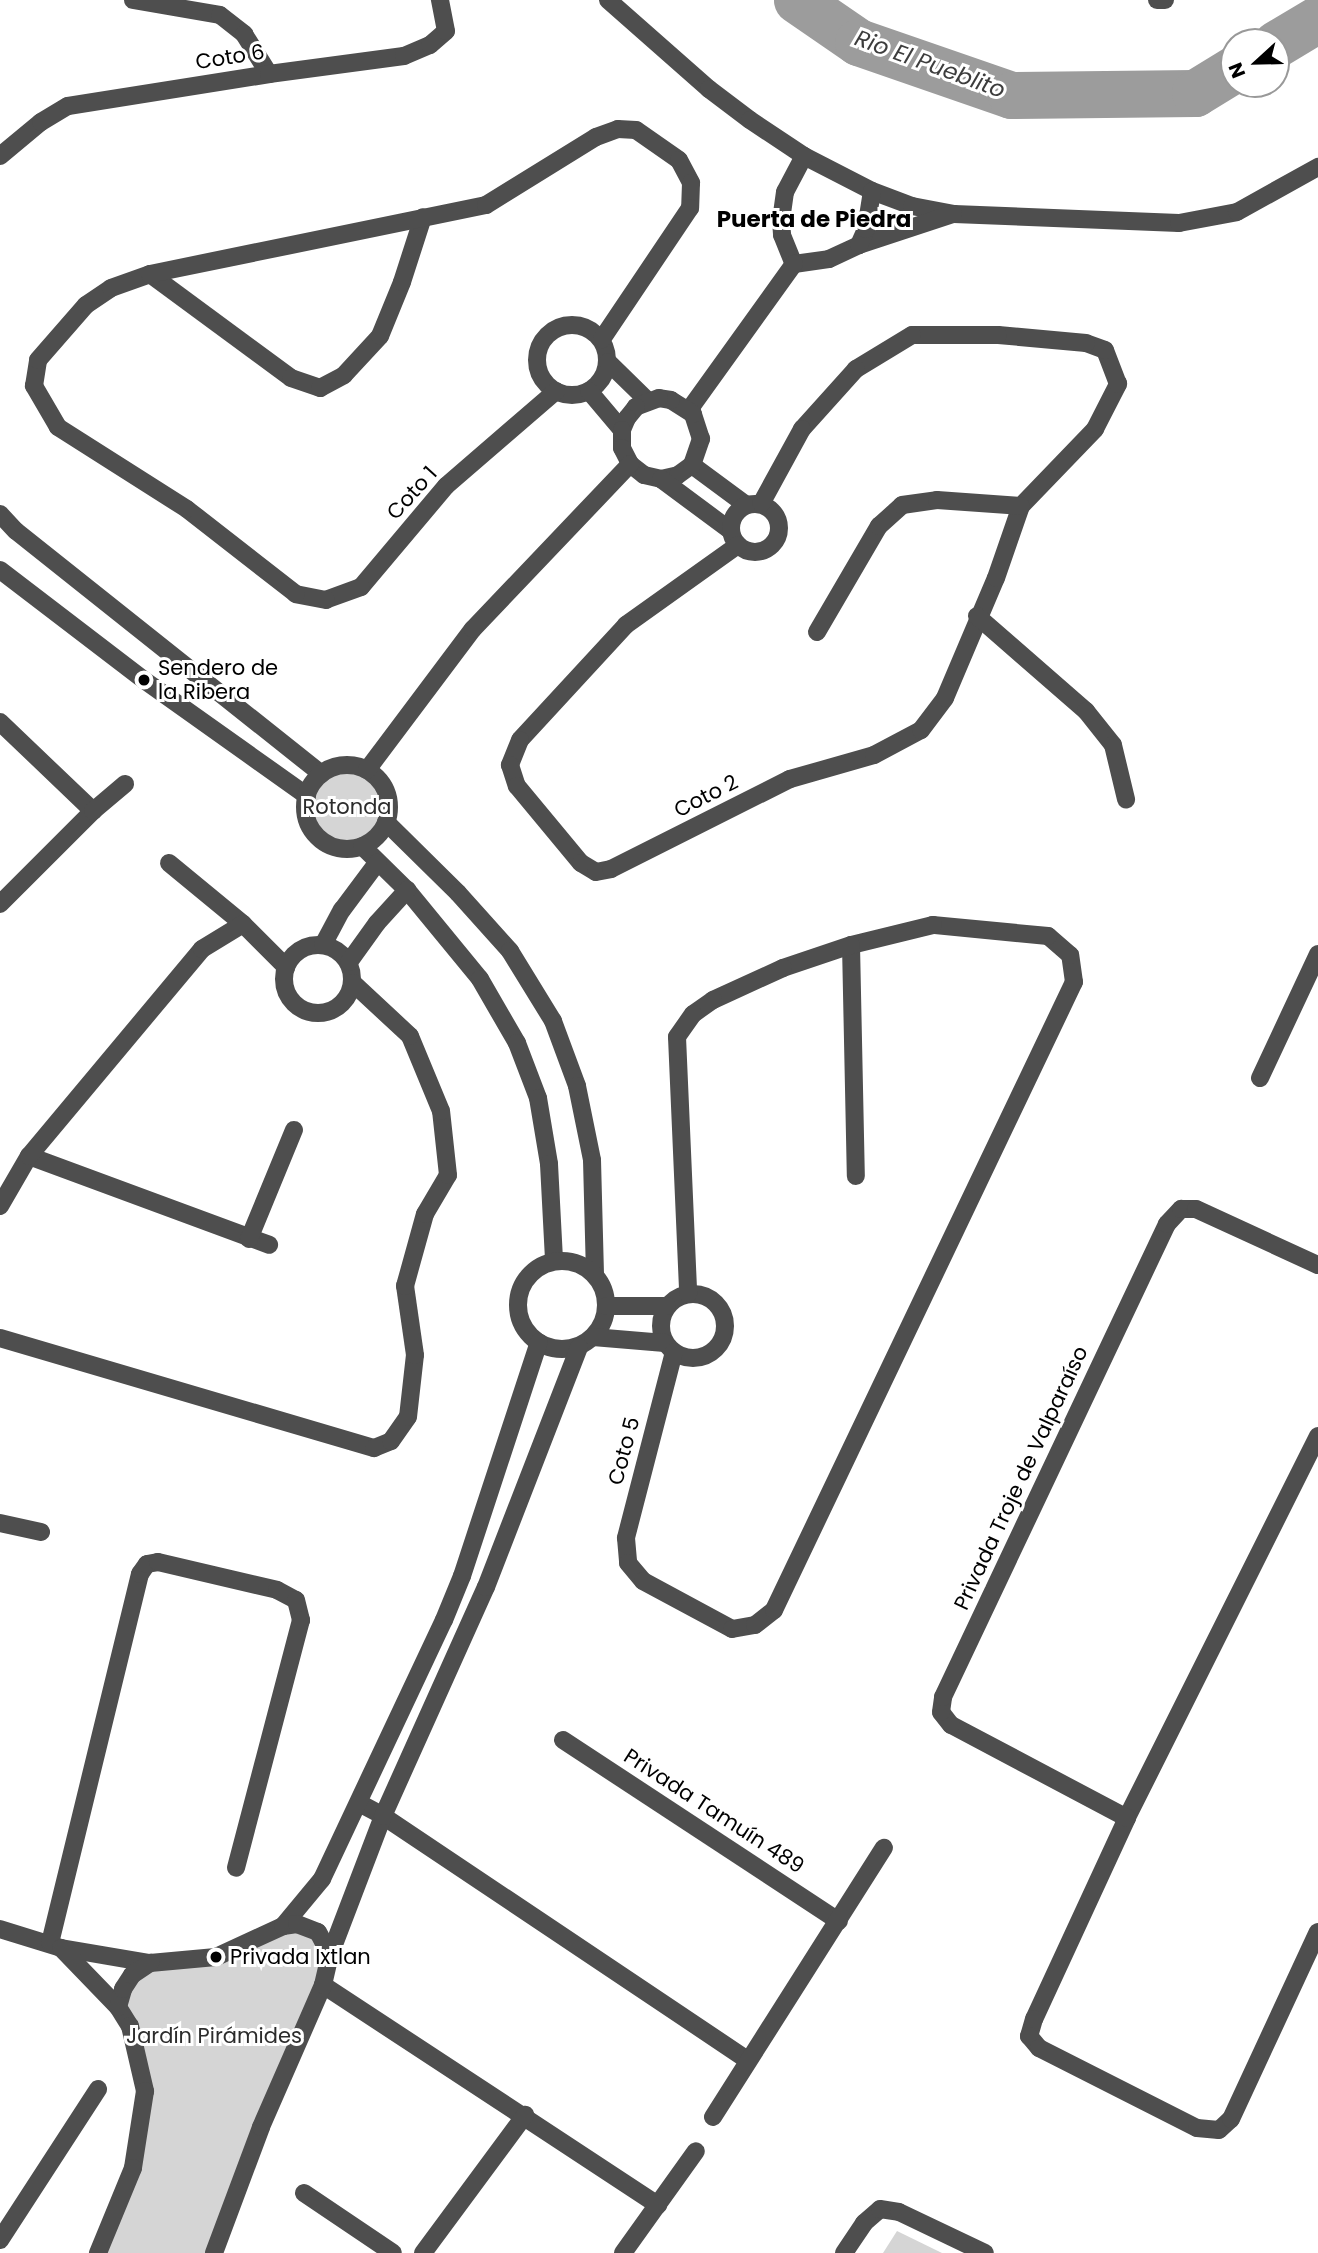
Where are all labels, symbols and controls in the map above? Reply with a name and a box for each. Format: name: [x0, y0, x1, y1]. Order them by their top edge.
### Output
water label: Rio El Pueblito: [851, 24, 1009, 104]
north arrow: [1220, 28, 1290, 98]
street label: Coto 6: [194, 39, 266, 75]
text: N: [1222, 59, 1252, 82]
district label: Puerta de Piedra: [717, 205, 911, 233]
street label: Coto 1: [382, 461, 442, 525]
place label: Sendero de la Ribera: [158, 655, 278, 705]
marker: Sendero de la Ribera: [136, 672, 152, 688]
street label: Coto 2: [670, 769, 742, 823]
park label: Rotonda: [302, 794, 392, 820]
street label: Privada Troje de Valparaíso: [949, 1342, 1093, 1614]
street label: Coto 5: [603, 1414, 645, 1488]
street label: Privada Tamuín 489: [619, 1743, 809, 1879]
place label: Privada Ixtlan: [230, 1944, 371, 1970]
marker: Privada Ixtlan: [208, 1949, 224, 1965]
park label: Jardín Pirámides: [126, 2023, 302, 2049]

